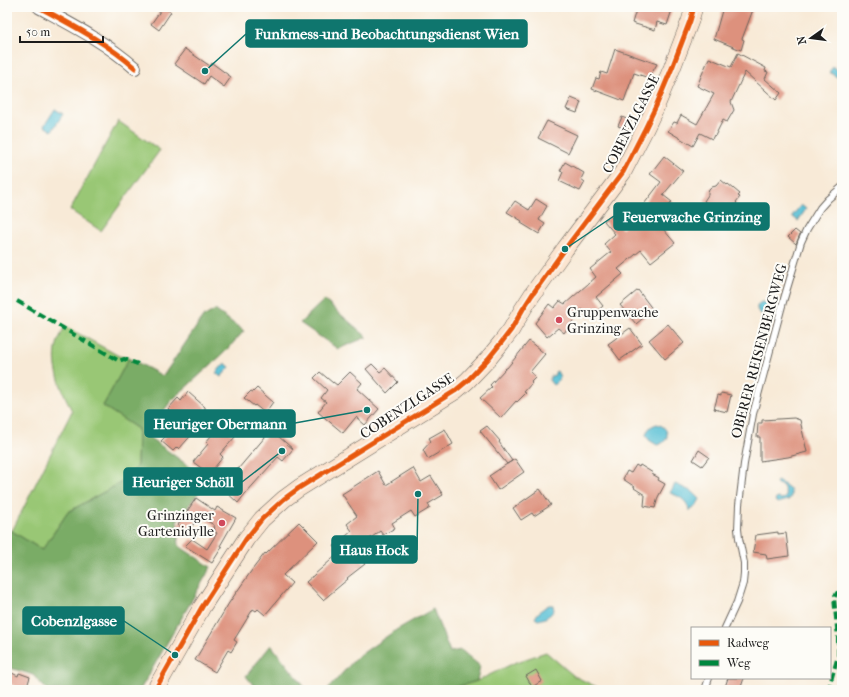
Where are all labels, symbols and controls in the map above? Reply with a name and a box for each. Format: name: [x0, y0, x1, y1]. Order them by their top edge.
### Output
scale bar: [20, 18, 103, 44]
north arrow: [791, 18, 831, 58]
callout: Funkmess-und Beobachtungsdienst Wien: [246, 20, 527, 47]
text: 50 m: [26, 25, 50, 39]
text: Funkmess-und Beobachtungsdienst Wien: [254, 25, 520, 43]
text: N: [794, 34, 809, 46]
street label: COBENZLGASSE: [599, 71, 663, 176]
callout: Feuerwache Grinzing: [614, 203, 769, 230]
text: Feuerwache Grinzing: [621, 208, 763, 226]
street label: OBERER REISENBERGWEG: [727, 262, 791, 440]
place label: Gruppenwache Grinzing: [567, 304, 658, 337]
marker: Gruppenwache Grinzing: [554, 315, 564, 325]
street label: COBENZLGASSE: [357, 369, 457, 443]
callout: Heuriger Obermann: [145, 410, 295, 437]
text: Heuriger Obermann: [153, 415, 287, 433]
callout: Heuriger Schöll: [124, 468, 242, 495]
text: Heuriger Schöll: [132, 473, 235, 491]
place label: Grinzinger Gartenidylle: [138, 507, 214, 540]
marker: Grinzinger Gartenidylle: [217, 518, 227, 528]
callout: Haus Hock: [332, 536, 417, 563]
text: Haus Hock: [339, 541, 410, 559]
callout: Cobenzlgasse: [23, 607, 124, 634]
text: Cobenzlgasse: [31, 612, 117, 630]
legend: [691, 627, 831, 679]
text: Radweg: [727, 636, 770, 650]
text: Weg: [726, 656, 751, 670]

